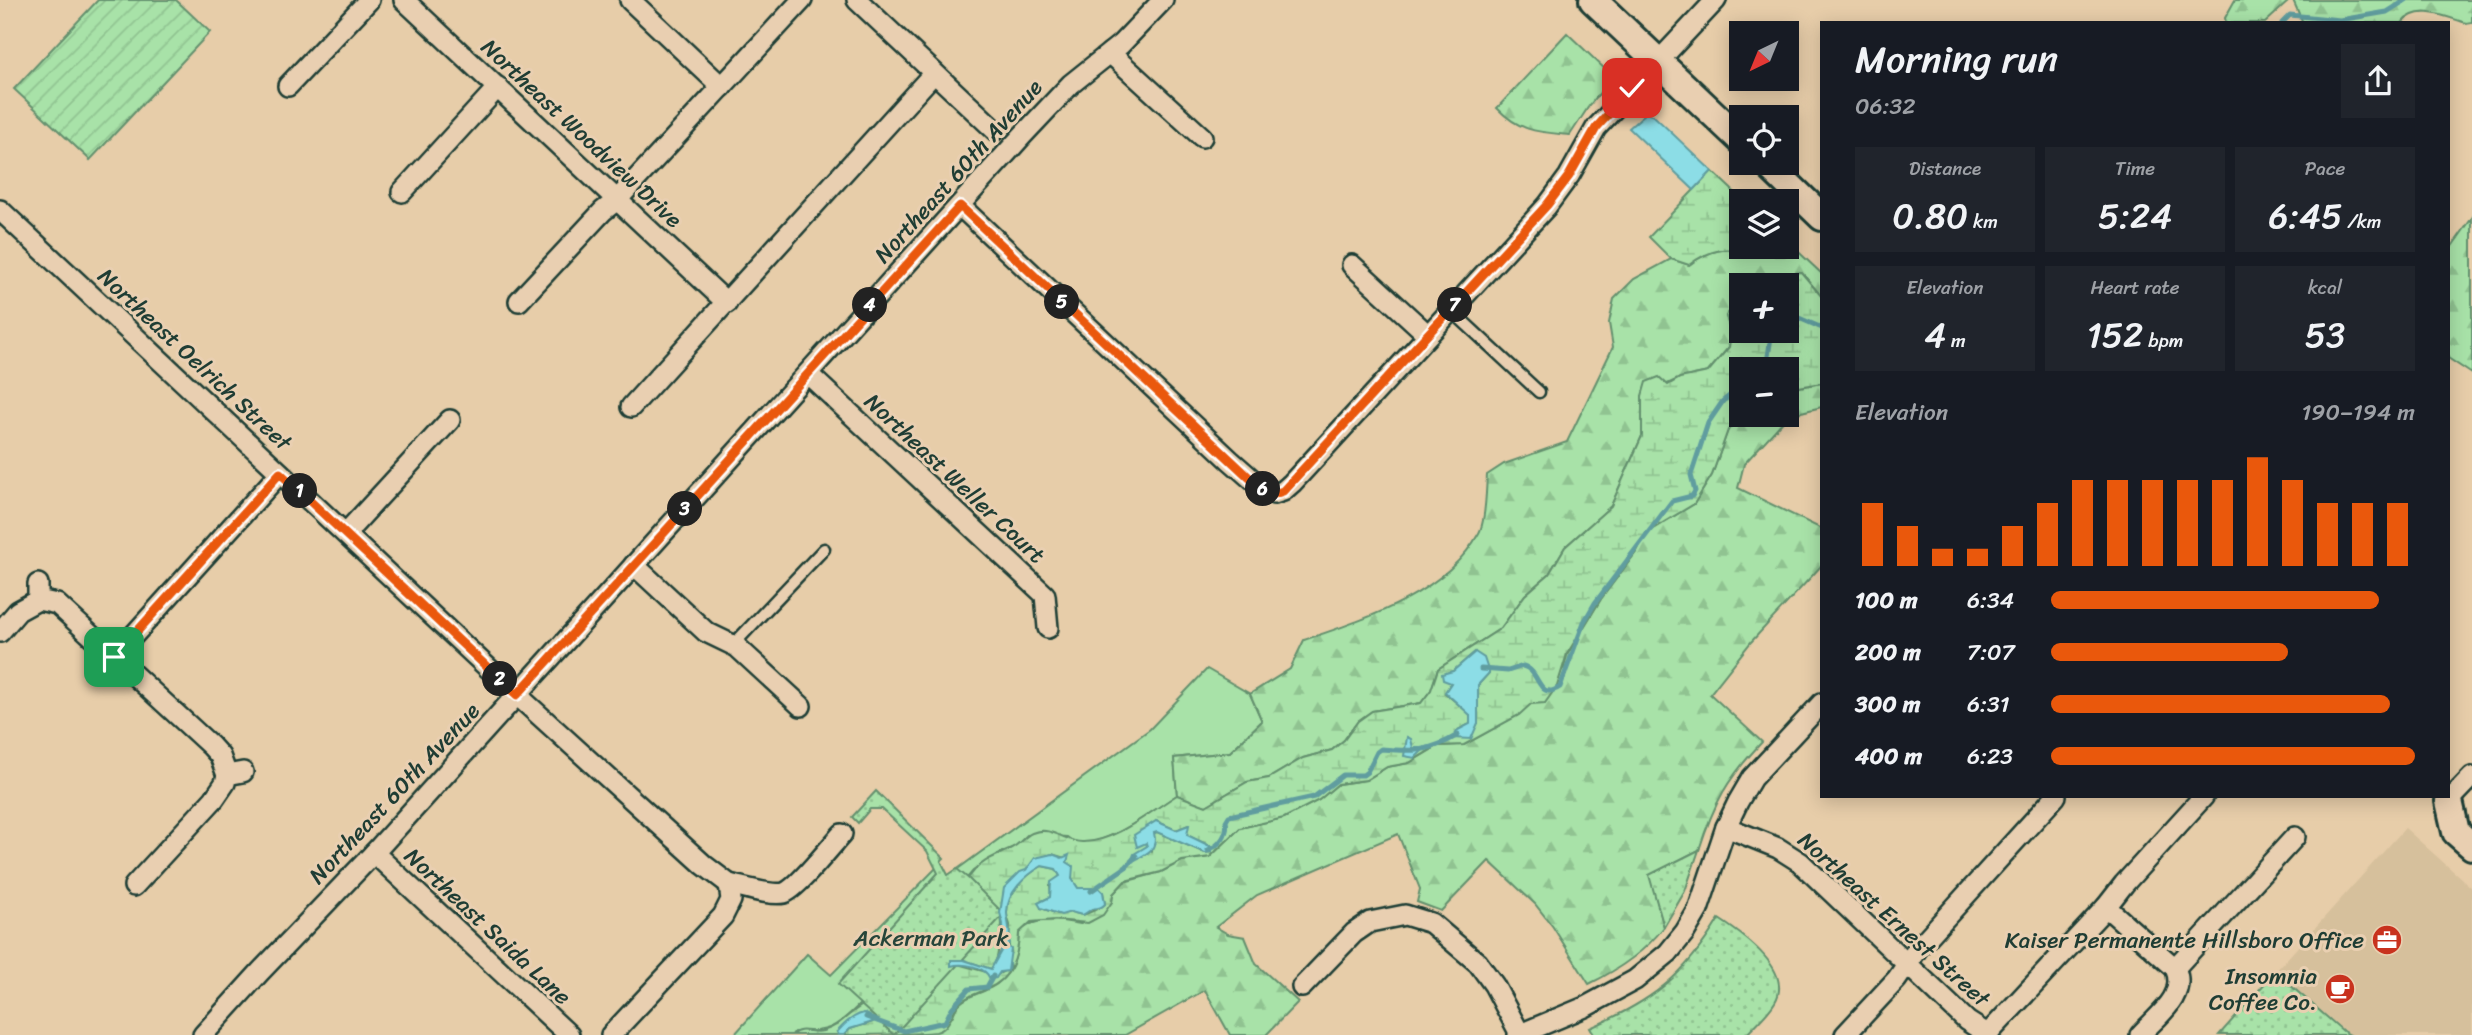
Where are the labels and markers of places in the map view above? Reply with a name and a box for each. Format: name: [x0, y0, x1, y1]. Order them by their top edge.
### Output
pin: [1602, 58, 1662, 118]
pin: 5: [1044, 284, 1080, 320]
pin: 4: [852, 288, 888, 322]
pin: 7: [1438, 288, 1472, 322]
pin: 6: [1246, 472, 1280, 506]
pin: 1: [282, 474, 318, 508]
pin: 3: [668, 491, 702, 526]
pin: [84, 627, 144, 687]
pin: 2: [482, 662, 518, 696]
place label: Kaiser Permanente Hillsboro Office: [2005, 920, 2364, 961]
office icon: Kaiser Permanente Hillsboro Office: [2370, 923, 2404, 957]
place label: Insomnia Coffee Co.: [2209, 956, 2317, 1023]
cafe icon: Insomnia Coffee Co.: [2323, 972, 2357, 1006]

